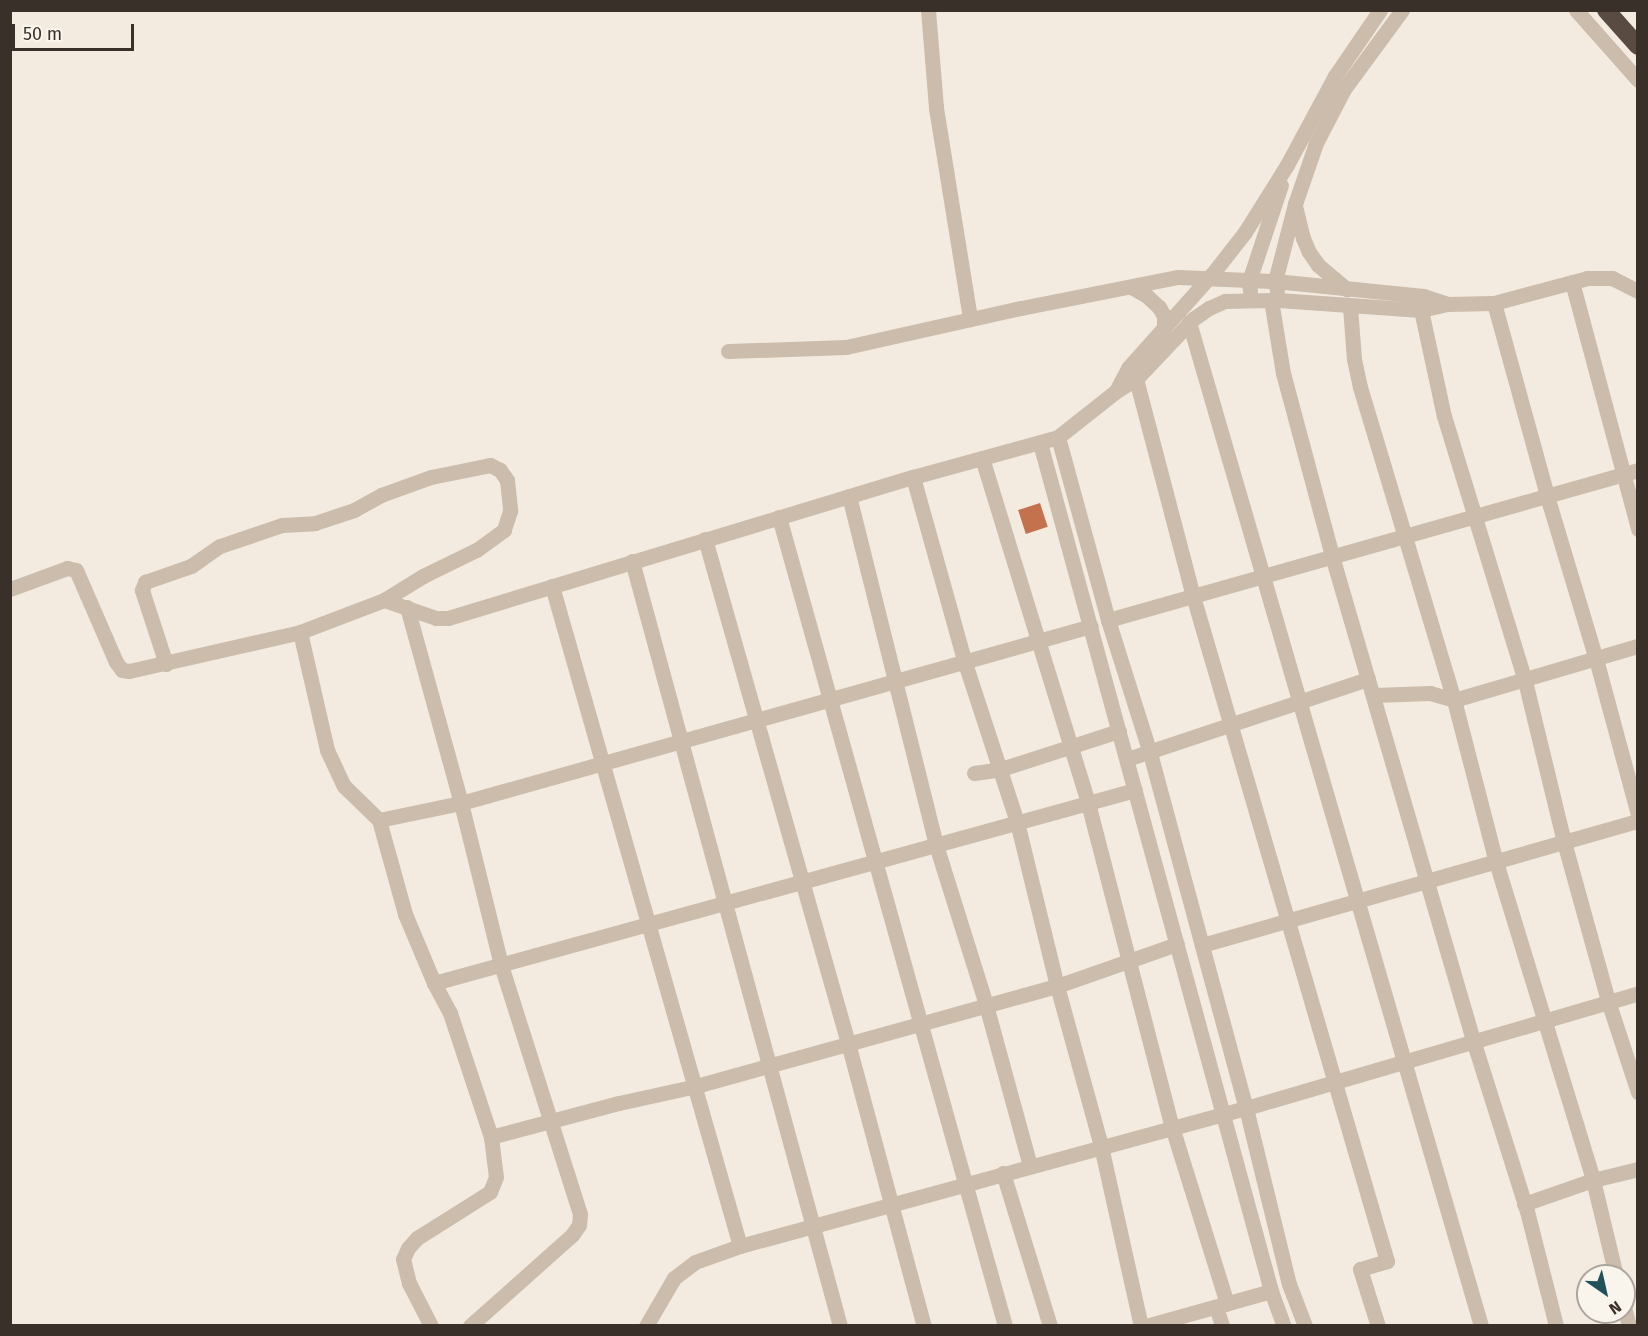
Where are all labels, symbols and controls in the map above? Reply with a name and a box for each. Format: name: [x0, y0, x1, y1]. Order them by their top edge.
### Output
scale bar: [15, 12, 136, 50]
text: 50 m: [23, 23, 62, 45]
north arrow: [1576, 1264, 1636, 1324]
text: N: [1606, 1297, 1625, 1319]

